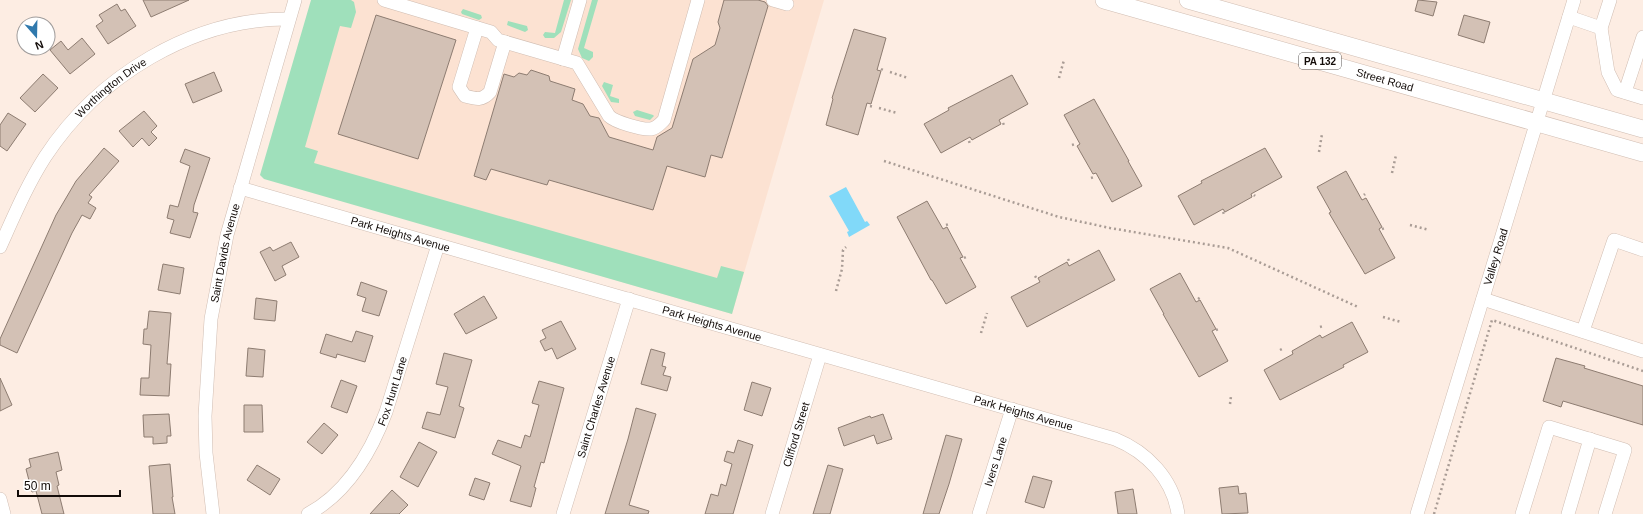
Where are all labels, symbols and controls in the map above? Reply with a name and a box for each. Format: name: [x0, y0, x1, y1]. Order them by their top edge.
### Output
north arrow: [16, 16, 56, 56]
text: N: [34, 38, 45, 52]
road number: PA 132: [1299, 53, 1341, 69]
street label: Worthington Drive: [73, 55, 148, 120]
street label: Street Road: [1355, 66, 1415, 94]
street label: Saint Davids Avenue: [208, 202, 242, 304]
street label: Park Heights Avenue: [350, 214, 452, 254]
street label: Valley Road: [1481, 227, 1510, 286]
street label: Park Heights Avenue: [661, 303, 763, 343]
street label: Fox Hunt Lane: [375, 355, 409, 428]
street label: Saint Charles Avenue: [575, 355, 617, 459]
street label: Park Heights Avenue: [972, 393, 1074, 433]
street label: Clifford Street: [781, 401, 811, 468]
street label: Ivers Lane: [982, 435, 1009, 488]
scale bar: [18, 472, 120, 498]
text: 50 m: [24, 479, 51, 493]

